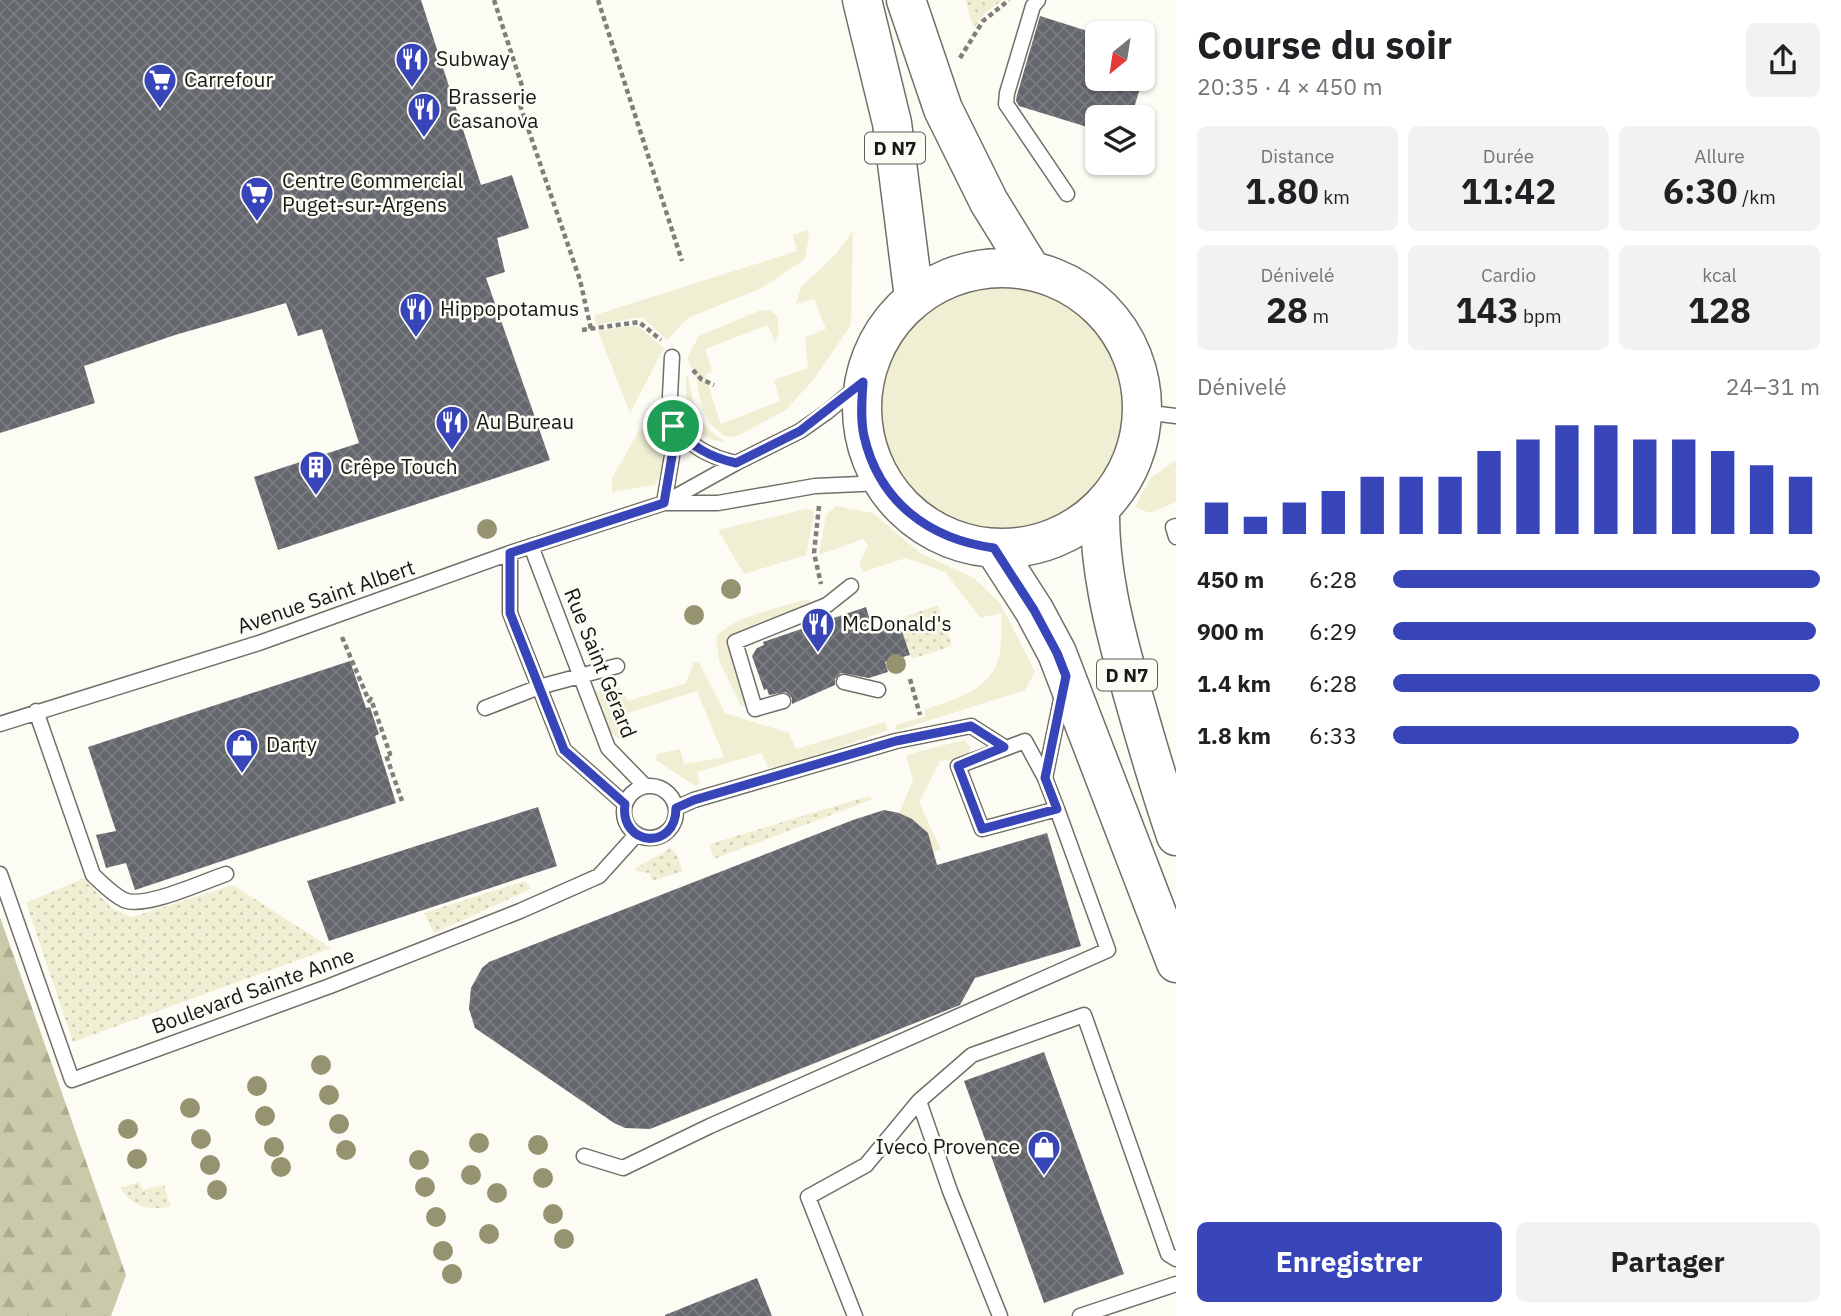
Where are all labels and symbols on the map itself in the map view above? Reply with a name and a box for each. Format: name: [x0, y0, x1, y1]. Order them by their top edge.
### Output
north arrow: [1085, 21, 1155, 91]
restaurant icon: Subway: [393, 40, 431, 89]
place label: Subway: [436, 44, 510, 72]
supermarket icon: Carrefour: [141, 61, 179, 110]
place label: Carrefour: [184, 65, 274, 93]
place label: Brasserie Casanova: [448, 82, 539, 134]
restaurant icon: Brasserie Casanova: [405, 90, 443, 139]
road number: D N7: [865, 132, 925, 164]
place label: Centre Commercial Puget-sur-Argens: [282, 166, 464, 218]
supermarket icon: Centre Commercial Puget-sur-Argens: [238, 174, 276, 223]
restaurant icon: Hippopotamus: [397, 290, 435, 339]
place label: Hippopotamus: [440, 294, 579, 322]
pin: [643, 396, 703, 456]
restaurant icon: Au Bureau: [433, 403, 471, 452]
place label: Au Bureau: [476, 407, 574, 435]
building icon: Crêpe Touch: [297, 448, 335, 497]
place label: Crêpe Touch: [340, 452, 458, 480]
street label: Avenue Saint Albert: [233, 553, 418, 640]
street label: Rue Saint Gérard: [558, 583, 644, 742]
restaurant icon: McDonald's: [799, 605, 837, 654]
place label: McDonald's: [842, 609, 952, 637]
road number: D N7: [1097, 660, 1157, 690]
shop icon: Darty: [223, 726, 261, 775]
place label: Darty: [266, 730, 317, 758]
street label: Boulevard Sainte Anne: [147, 940, 358, 1040]
shop icon: Iveco Provence: [1025, 1128, 1063, 1177]
place label: Iveco Provence: [875, 1132, 1020, 1160]

